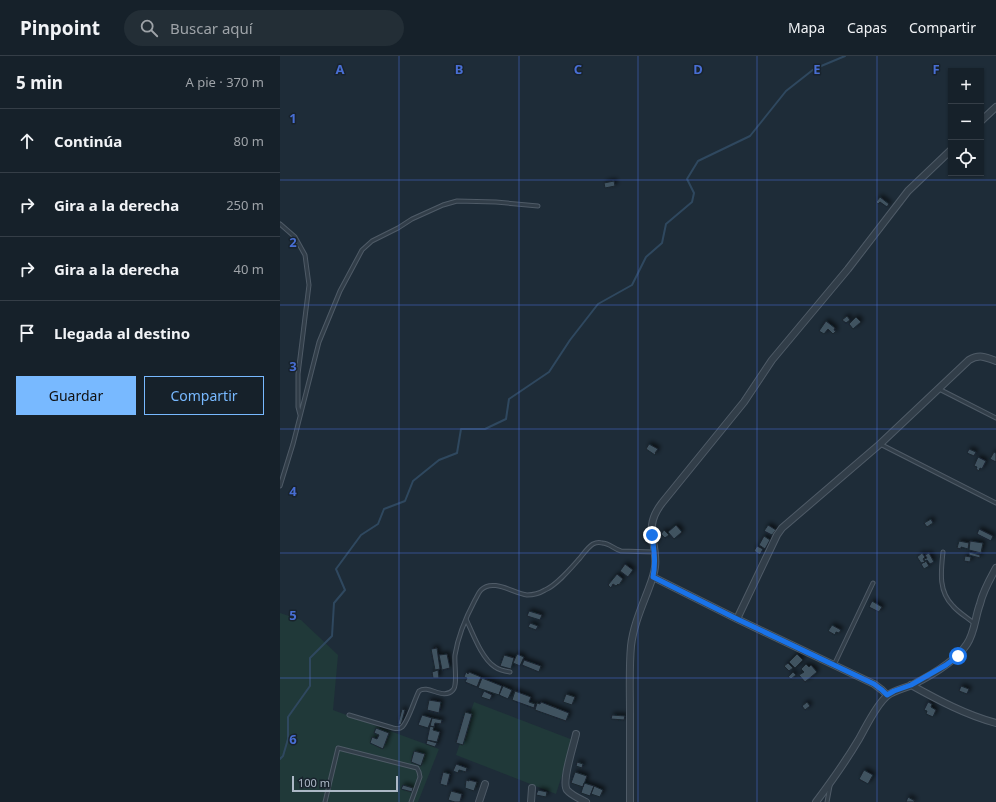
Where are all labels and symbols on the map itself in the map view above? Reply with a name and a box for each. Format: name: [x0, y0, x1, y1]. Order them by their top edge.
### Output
text: A: [336, 60, 345, 78]
text: B: [455, 60, 463, 78]
text: C: [574, 60, 582, 78]
text: D: [693, 60, 703, 78]
text: E: [813, 60, 821, 78]
text: F: [932, 60, 940, 78]
text: 1: [289, 109, 297, 127]
text: 2: [289, 233, 297, 251]
text: 3: [289, 357, 297, 375]
text: 4: [289, 482, 297, 500]
route end: [643, 526, 661, 544]
text: 5: [289, 606, 297, 624]
route start: [949, 647, 967, 665]
text: 6: [289, 730, 297, 748]
scale bar: [292, 774, 398, 793]

